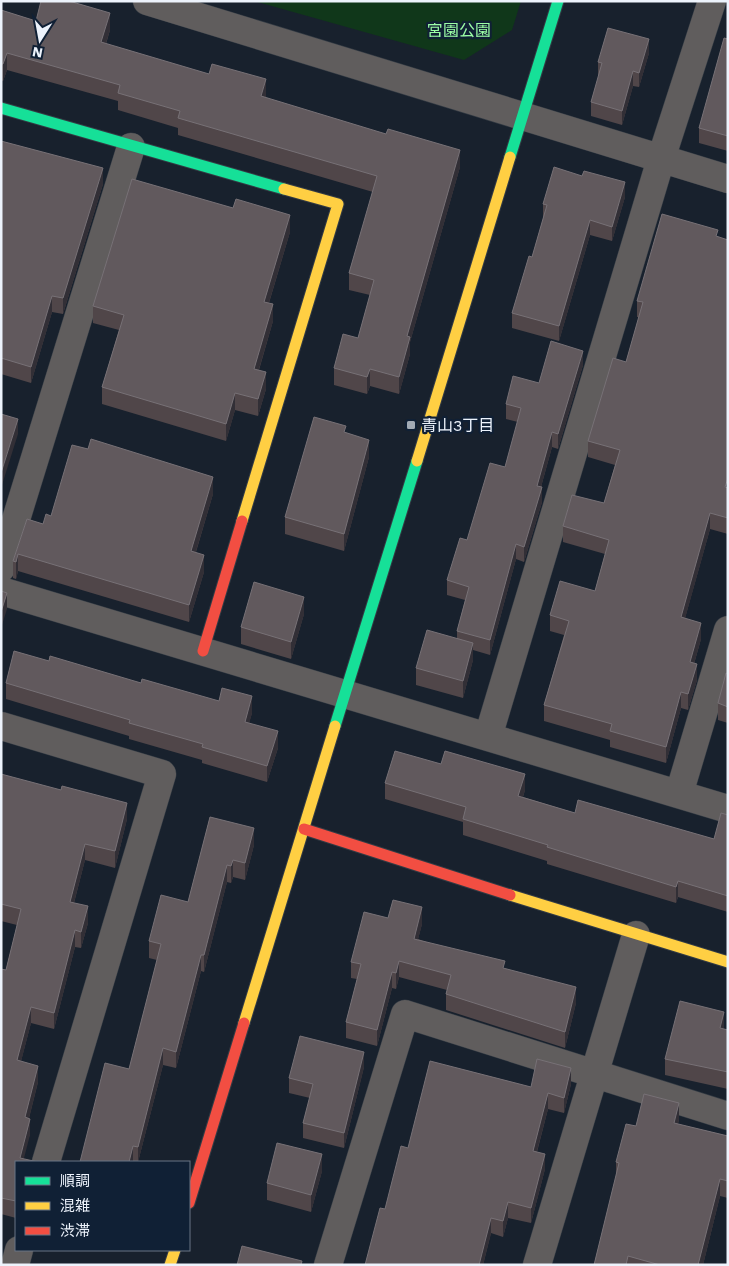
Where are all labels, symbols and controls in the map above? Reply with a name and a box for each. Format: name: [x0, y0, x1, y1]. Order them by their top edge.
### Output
north arrow: [15, 15, 65, 65]
park label: 宮園公園: [427, 21, 491, 40]
text: N: [31, 44, 44, 62]
place label: 青山3丁目: [421, 416, 494, 435]
marker: 青山3丁目: [405, 419, 417, 431]
legend: [15, 1161, 190, 1251]
text: 順調: [60, 1172, 90, 1190]
text: 混雑: [60, 1197, 90, 1215]
text: 渋滞: [60, 1222, 90, 1240]

